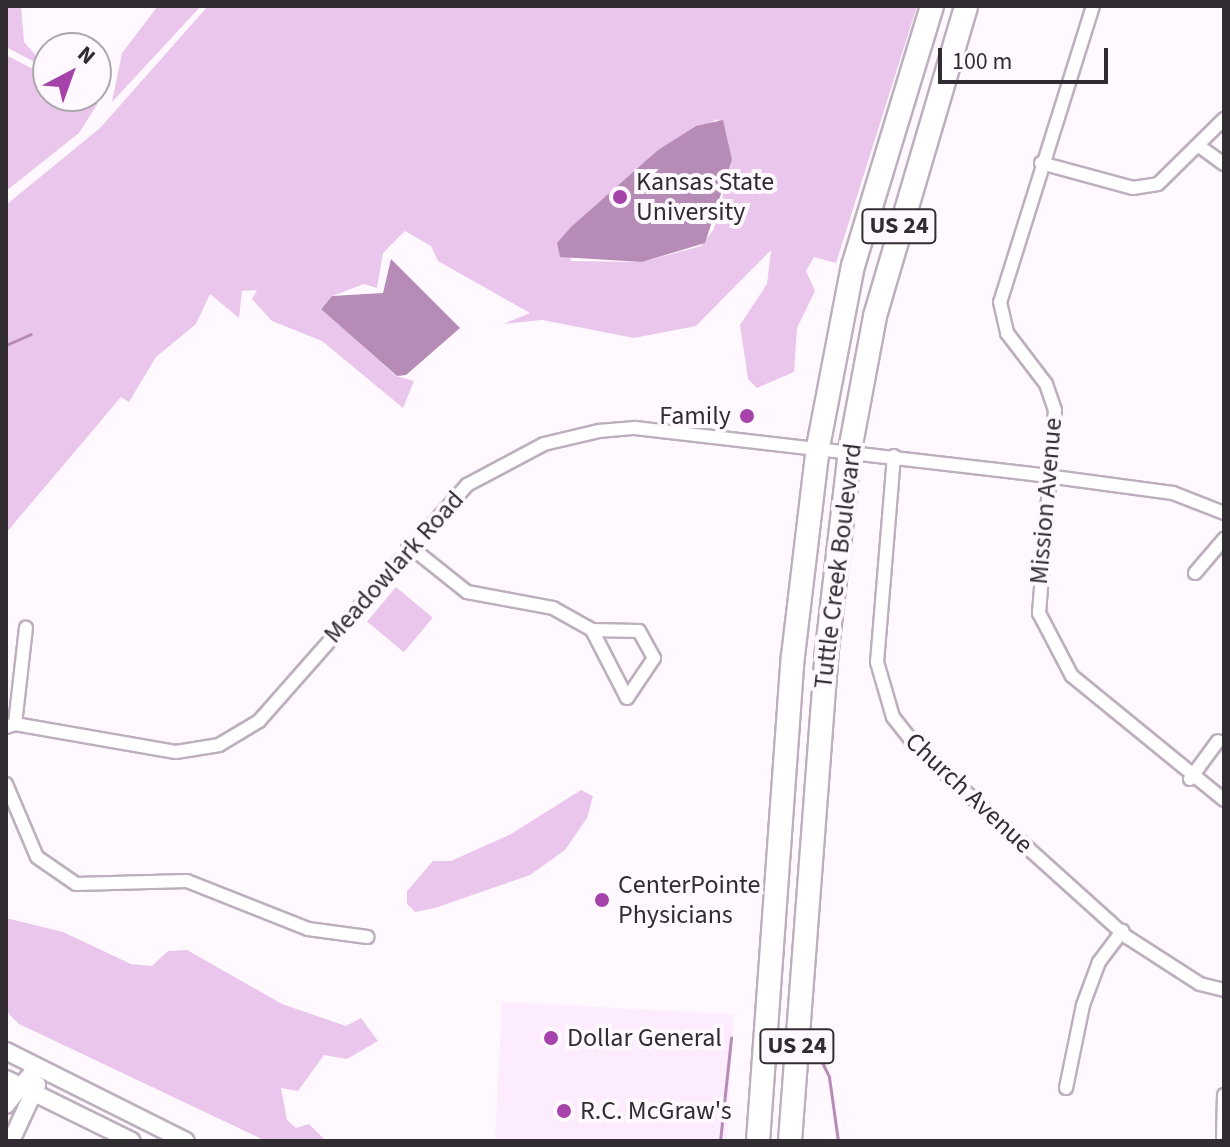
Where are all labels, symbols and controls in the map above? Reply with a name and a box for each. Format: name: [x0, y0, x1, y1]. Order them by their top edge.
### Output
north arrow: [32, 32, 112, 112]
scale bar: [942, 32, 1112, 82]
text: N: [70, 39, 102, 72]
text: 100 m: [952, 44, 1012, 79]
place label: Kansas State University: [636, 166, 774, 228]
marker: Kansas State University: [611, 188, 629, 206]
road number: US 24: [861, 206, 937, 246]
place label: Family: [659, 400, 731, 432]
marker: Family: [738, 407, 756, 425]
street label: Mission Avenue: [1023, 416, 1069, 586]
street label: Tuttle Creek Boulevard: [807, 441, 869, 691]
street label: Meadowlark Road: [317, 484, 471, 650]
street label: Church Avenue: [899, 726, 1039, 860]
place label: CenterPointe Physicians: [618, 869, 760, 930]
marker: CenterPointe Physicians: [593, 891, 611, 909]
place label: Dollar General: [567, 1022, 722, 1054]
road number: US 24: [759, 1026, 835, 1066]
marker: Dollar General: [542, 1029, 560, 1047]
place label: R.C. McGraw's: [580, 1095, 732, 1127]
marker: R.C. McGraw's: [555, 1102, 573, 1120]

